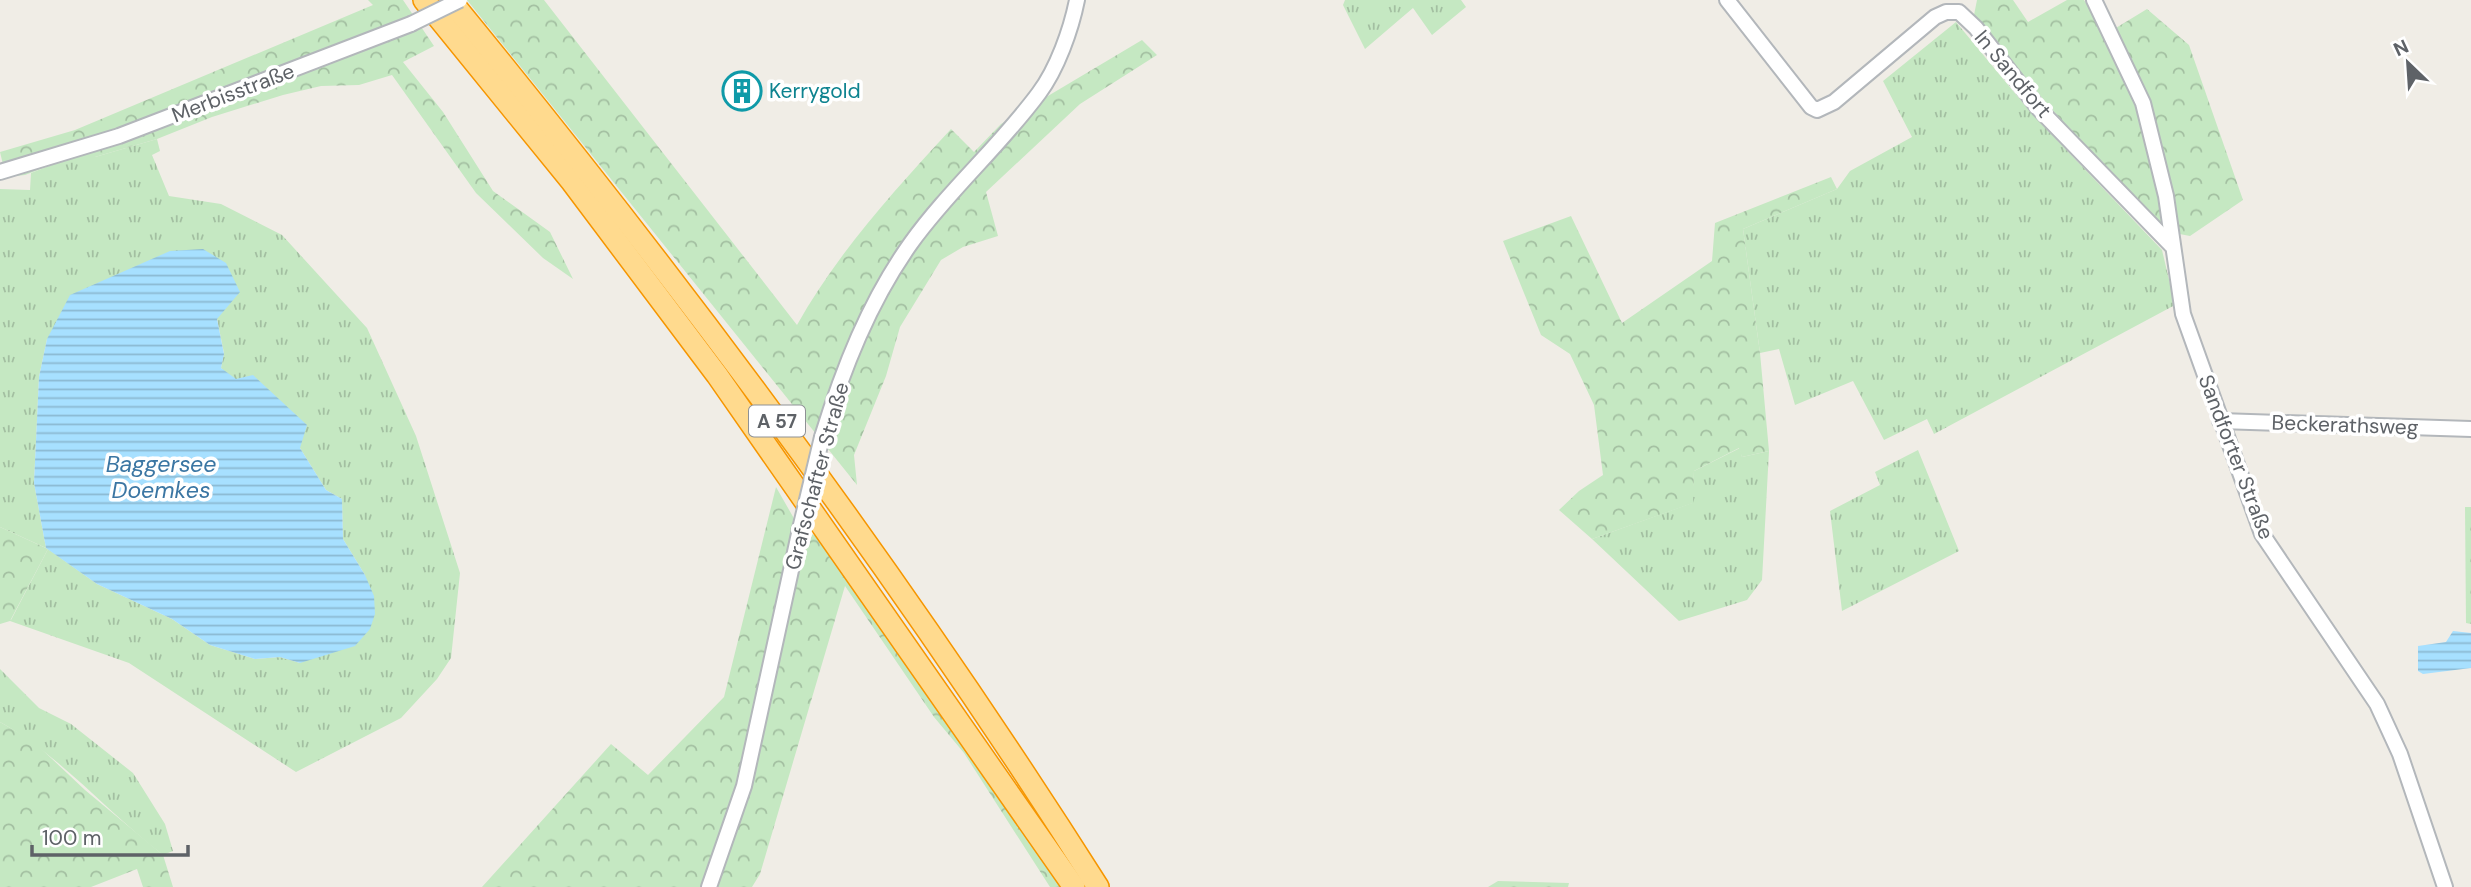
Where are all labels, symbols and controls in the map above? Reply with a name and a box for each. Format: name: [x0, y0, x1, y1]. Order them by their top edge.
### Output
street label: In Sandfort: [1968, 24, 2058, 124]
north arrow: [2373, 28, 2443, 98]
text: N: [2389, 34, 2413, 62]
street label: Merbisstraße: [168, 57, 298, 129]
building icon: Kerrygold: [721, 70, 763, 112]
place label: Kerrygold: [769, 77, 861, 105]
street label: Sandforter Straße: [2192, 371, 2280, 543]
street label: Grafschafter Straße: [778, 379, 856, 573]
road number: A 57: [749, 406, 805, 436]
street label: Beckerathsweg: [2271, 408, 2419, 442]
water label: Baggersee Doemkes: [106, 449, 216, 505]
scale bar: [32, 814, 187, 858]
text: 100 m: [42, 824, 102, 852]

